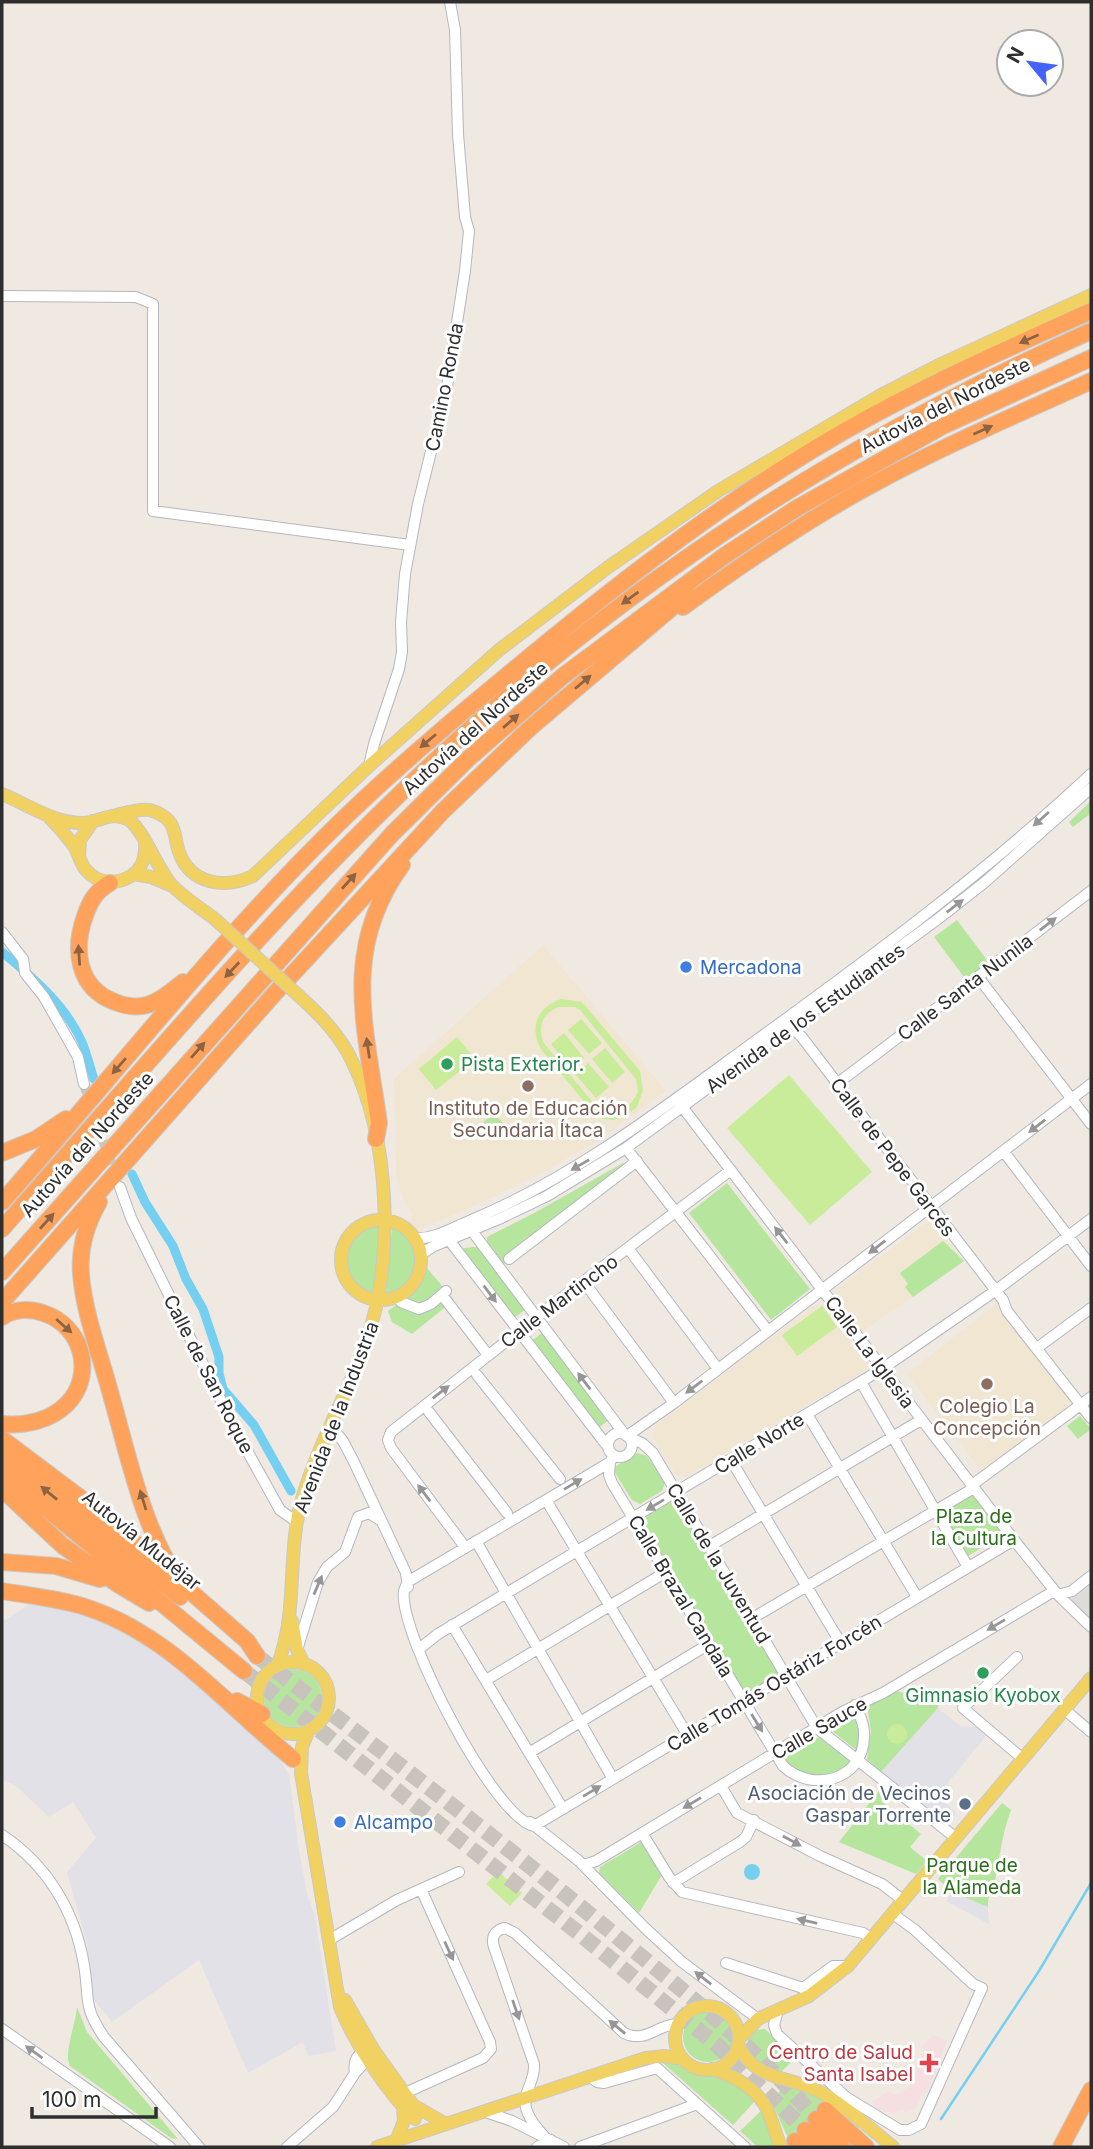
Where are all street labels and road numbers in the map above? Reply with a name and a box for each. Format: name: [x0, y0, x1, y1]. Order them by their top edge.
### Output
street label: Camino Ronda: [421, 321, 468, 453]
street label: Autovía del Nordeste: [856, 353, 1034, 458]
street label: Autovía del Nordeste: [398, 657, 553, 800]
street label: Calle Santa Nunila: [893, 929, 1037, 1046]
street label: Avenida de los Estudiantes: [701, 938, 909, 1098]
street label: Autovía del Nordeste: [16, 1067, 159, 1222]
street label: Calle de Pepe Garcés: [825, 1073, 960, 1241]
street label: Calle Martincho: [496, 1250, 623, 1353]
street label: Calle de San Roque: [159, 1291, 259, 1457]
street label: Calle La Iglesia: [820, 1292, 919, 1413]
street label: Avenida de la Industria: [289, 1318, 384, 1516]
street label: Calle Norte: [710, 1408, 808, 1479]
street label: Calle de la Juventud: [662, 1479, 775, 1647]
street label: Autovía Mudéjar: [78, 1485, 206, 1595]
street label: Calle Brazal Candala: [623, 1511, 738, 1681]
street label: Calle Tomás Ostáriz Forcén: [663, 1610, 886, 1757]
street label: Calle Sauce: [768, 1692, 871, 1765]

